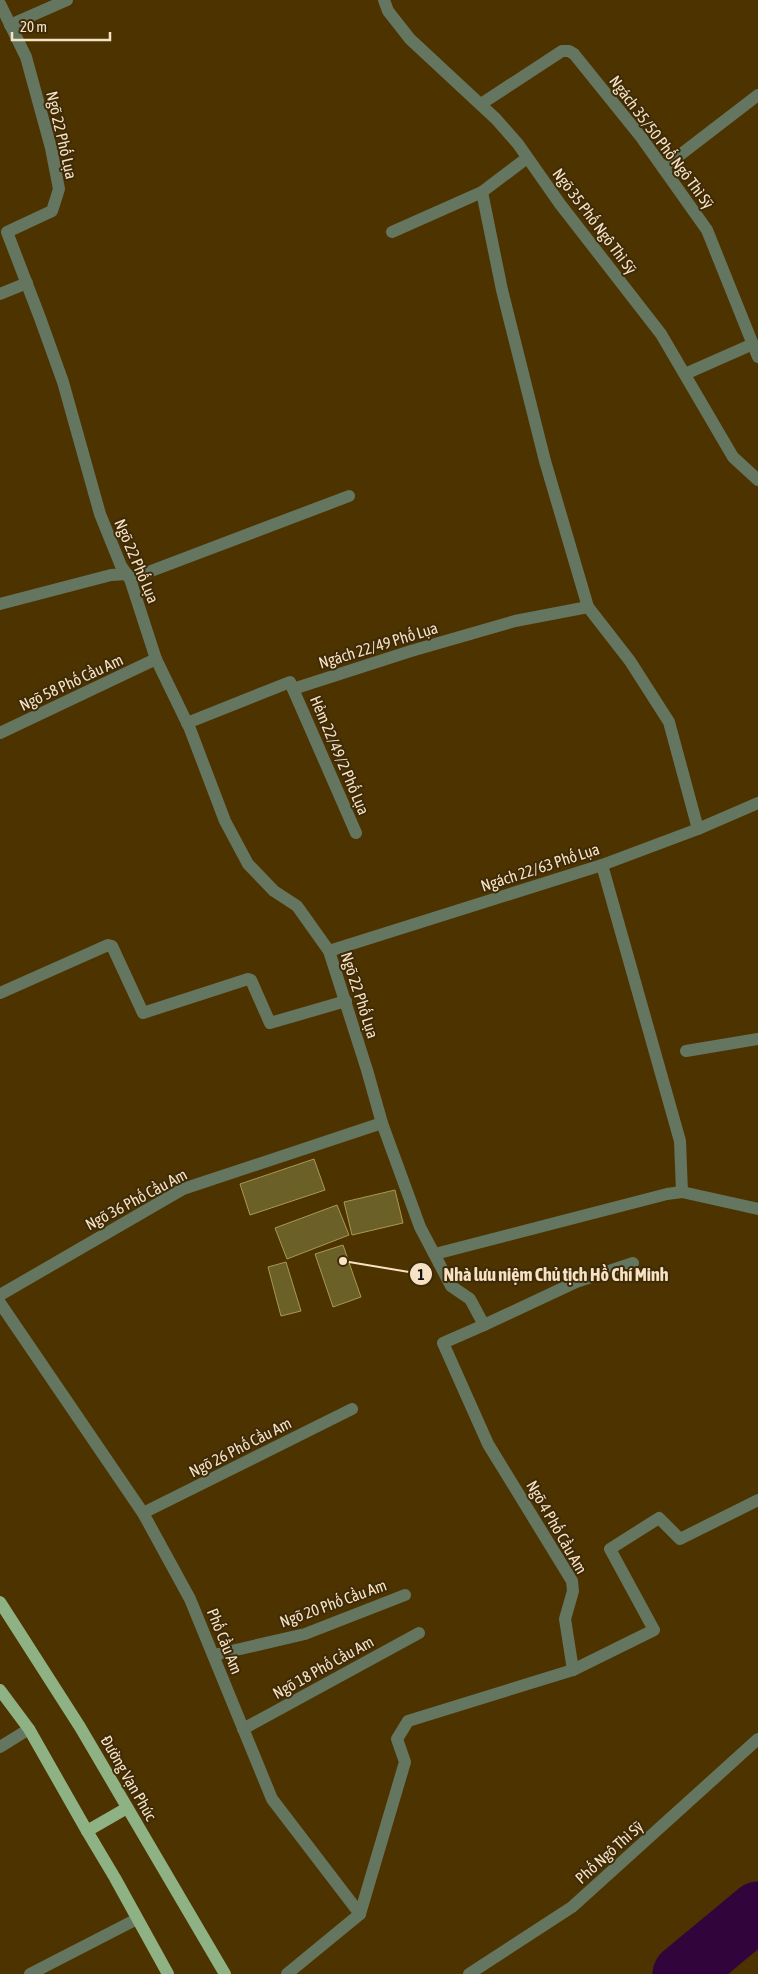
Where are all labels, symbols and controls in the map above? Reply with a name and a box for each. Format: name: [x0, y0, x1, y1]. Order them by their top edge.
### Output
scale bar: [12, 10, 110, 42]
text: 20 m: [20, 18, 47, 35]
street label: Ngách 35/50 Phố Ngô Thì Sỹ: [605, 71, 719, 213]
street label: Ngõ 22 Phố Lụa: [42, 89, 82, 181]
street label: Ngõ 35 Phố Ngô Thì Sỹ: [549, 164, 642, 278]
street label: Ngõ 22 Phố Lụa: [110, 516, 164, 606]
street label: Ngách 22/49 Phố Lụa: [316, 617, 440, 673]
street label: Ngõ 58 Phố Cầu Am: [16, 649, 126, 715]
street label: Hẻm 22/49/2 Phố Lụa: [307, 692, 374, 817]
street label: Ngách 22/63 Phố Lụa: [478, 838, 602, 896]
street label: Ngõ 22 Phố Lụa: [337, 949, 383, 1041]
street label: Ngõ 36 Phố Cầu Am: [82, 1164, 190, 1234]
callout: Nhà lưu niệm Chủ tịch Hồ Chí Minh: [408, 1258, 678, 1291]
text: Nhà lưu niệm Chủ tịch Hồ Chí Minh: [444, 1264, 669, 1285]
text: 1: [417, 1266, 425, 1283]
street label: Ngõ 26 Phố Cầu Am: [185, 1413, 295, 1481]
street label: Ngõ 4 Phố Cầu Am: [522, 1477, 592, 1577]
street label: Ngõ 20 Phố Cầu Am: [277, 1574, 389, 1632]
street label: Phố Cầu Am: [204, 1605, 247, 1676]
street label: Ngõ 18 Phố Cầu Am: [269, 1631, 377, 1703]
street label: Đường Vạn Phúc: [97, 1732, 161, 1824]
street label: Phố Ngô Thì Sỹ: [571, 1816, 647, 1888]

